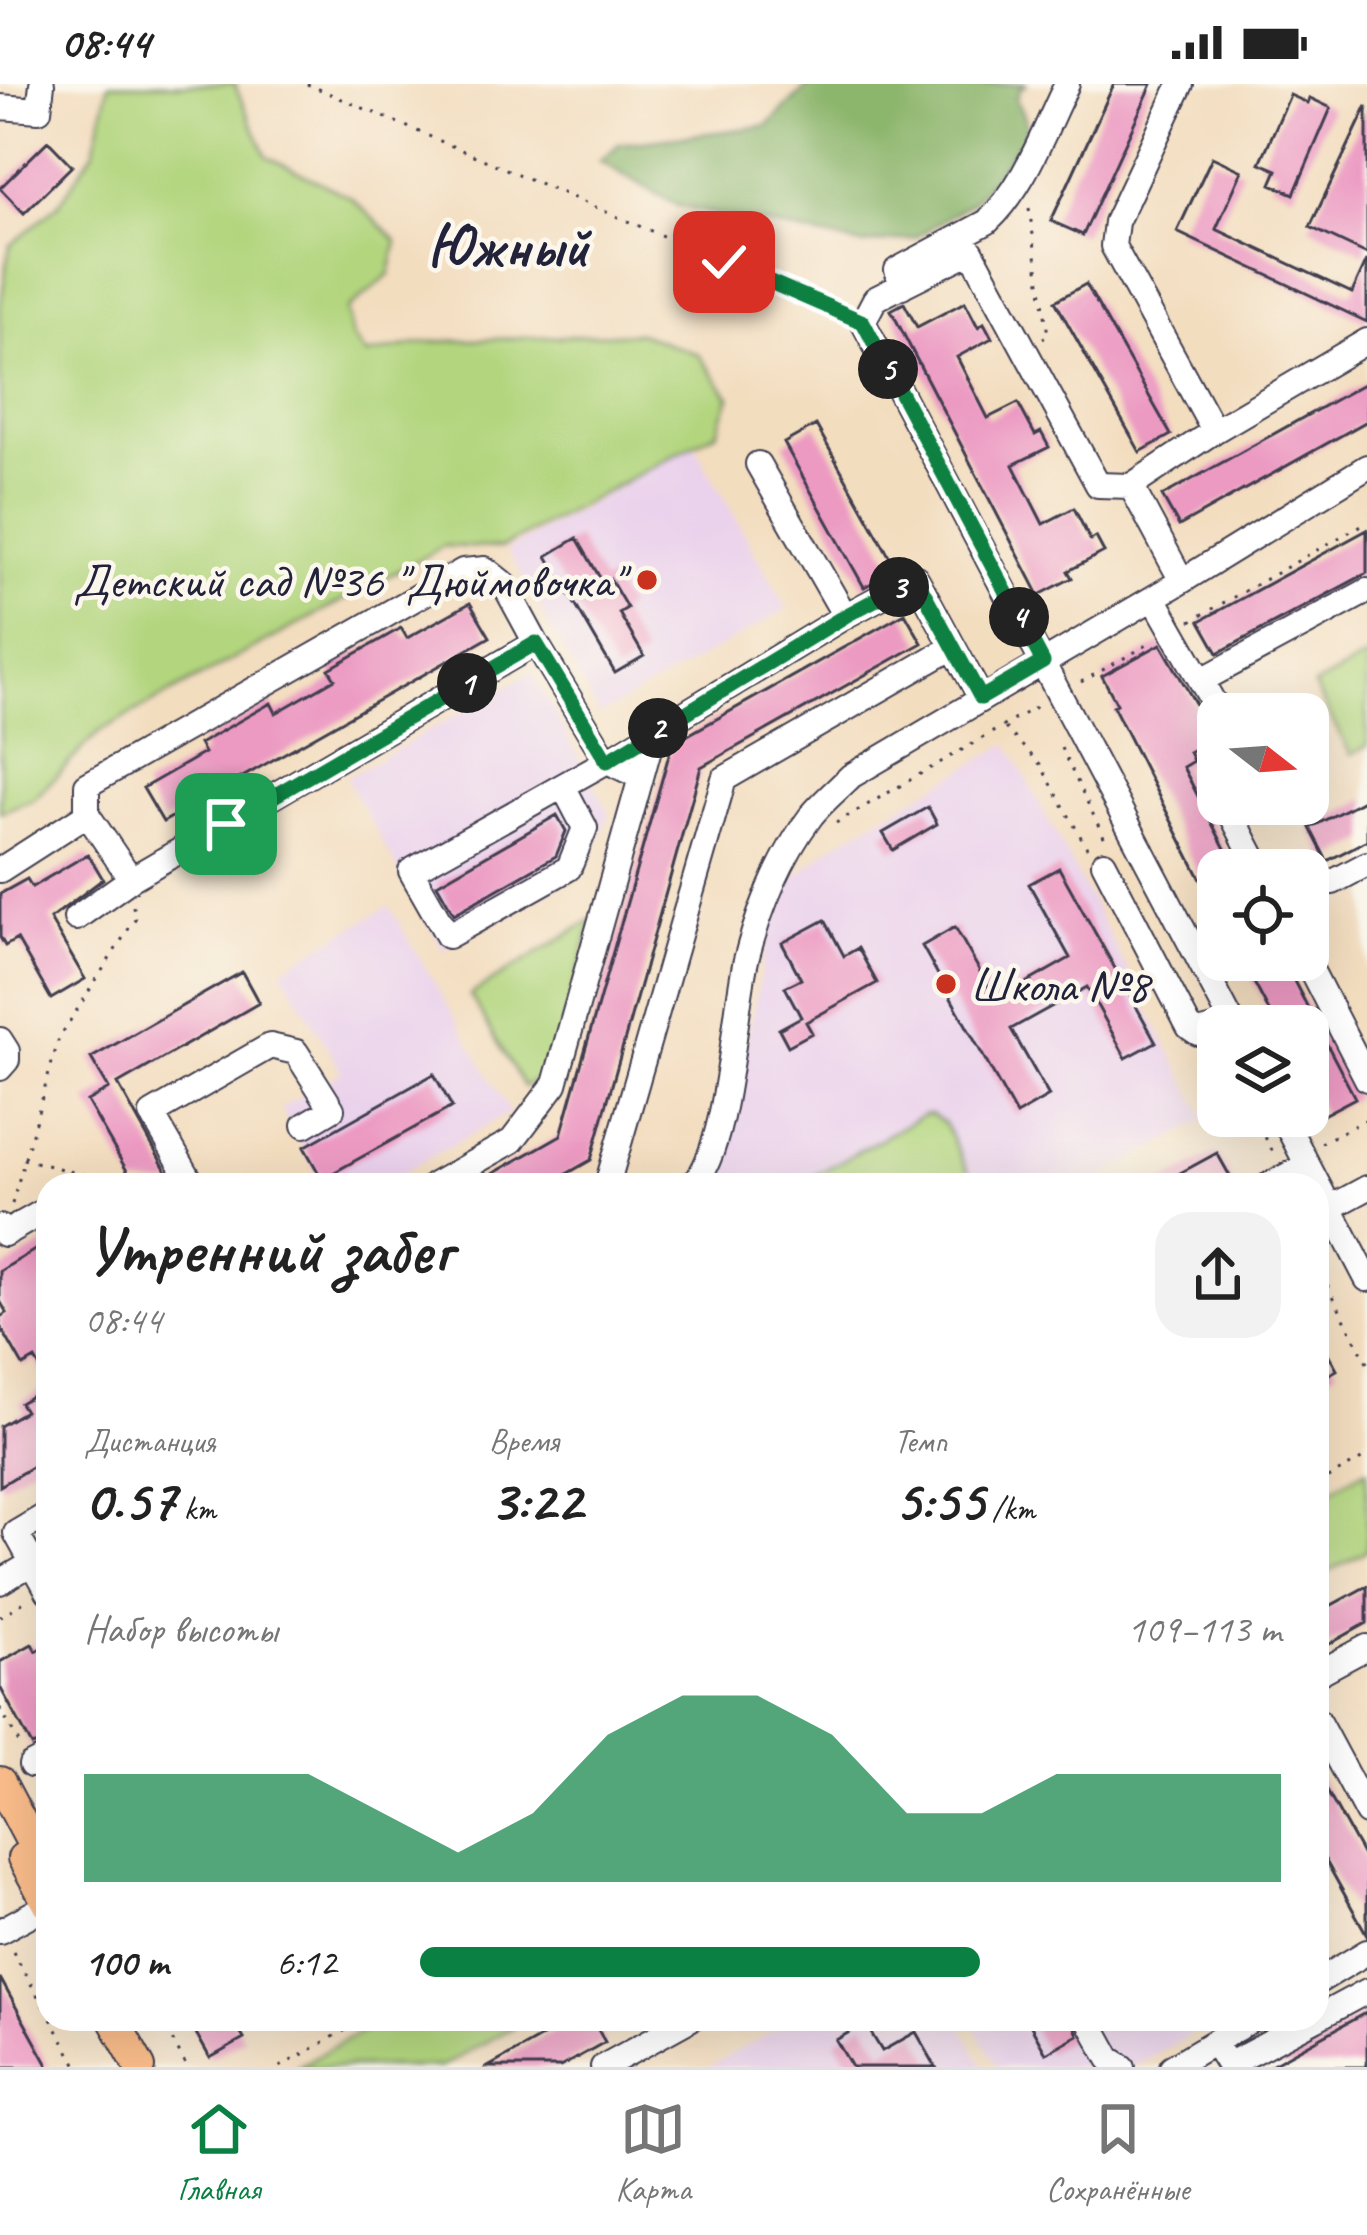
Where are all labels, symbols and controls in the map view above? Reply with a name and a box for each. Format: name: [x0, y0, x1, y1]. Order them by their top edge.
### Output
text: 08:44: [60, 14, 150, 71]
district label: Южный: [428, 208, 592, 284]
pin: [673, 211, 775, 313]
icon: check: [691, 229, 757, 295]
pin: 5: [858, 339, 918, 399]
text: 5: [881, 348, 895, 390]
place label: Детский сад №36 "Дюймовочка": [73, 551, 633, 611]
pin: 3: [869, 557, 929, 617]
text: 3: [892, 566, 906, 608]
marker: Детский сад №36 "Дюймовочка": [634, 567, 660, 593]
pin: 4: [989, 587, 1049, 647]
text: 4: [1012, 596, 1026, 638]
pin: 1: [437, 653, 497, 713]
text: 1: [460, 662, 474, 704]
north arrow: [1197, 693, 1329, 825]
map controls: [1197, 693, 1329, 1137]
pin: 2: [628, 698, 688, 758]
text: 2: [651, 707, 665, 749]
pin: [175, 773, 277, 875]
icon: arrive: [193, 791, 259, 857]
button: locate: [1197, 849, 1329, 981]
place label: Школа №8: [970, 955, 1153, 1015]
marker: Школа №8: [933, 971, 959, 997]
button: layers: [1197, 1005, 1329, 1137]
text: Утренний забег: [84, 1209, 452, 1292]
button: share: [1155, 1212, 1281, 1338]
text: 08:44: [84, 1296, 162, 1345]
text: Дистанция: [84, 1420, 216, 1462]
text: Время: [489, 1420, 559, 1462]
text: Темп: [894, 1420, 947, 1462]
text: 0.57: [84, 1462, 176, 1538]
text: 3:22: [489, 1462, 582, 1538]
text: 5:55: [894, 1462, 984, 1538]
text: km: [176, 1488, 216, 1530]
text: /km: [984, 1488, 1035, 1530]
text: Набор высоты: [84, 1605, 278, 1654]
text: 109–113 m: [1127, 1605, 1281, 1654]
text: 100 m: [84, 1938, 168, 1987]
text: 6:12: [276, 1938, 336, 1987]
tab: Главная: [178, 2096, 260, 2210]
tab: Карта: [615, 2096, 691, 2210]
tab: Сохранённые: [1046, 2096, 1189, 2210]

